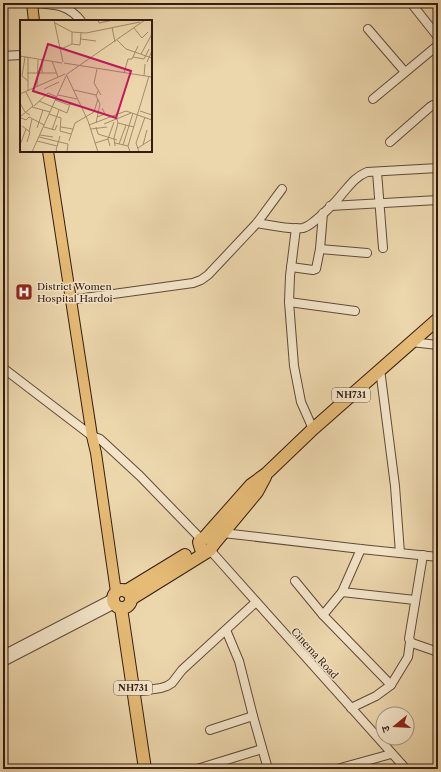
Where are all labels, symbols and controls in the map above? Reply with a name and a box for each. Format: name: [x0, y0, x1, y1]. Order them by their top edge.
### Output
inset map: [20, 20, 152, 152]
place label: District Women Hospital Hardoi: [37, 280, 113, 305]
hospital icon: District Women Hospital Hardoi: [14, 282, 34, 302]
road number: NH731: [332, 388, 370, 402]
street label: Cinema Road: [288, 625, 341, 682]
road number: NH731: [114, 681, 152, 695]
north arrow: [375, 706, 415, 746]
text: उ: [378, 723, 393, 735]

